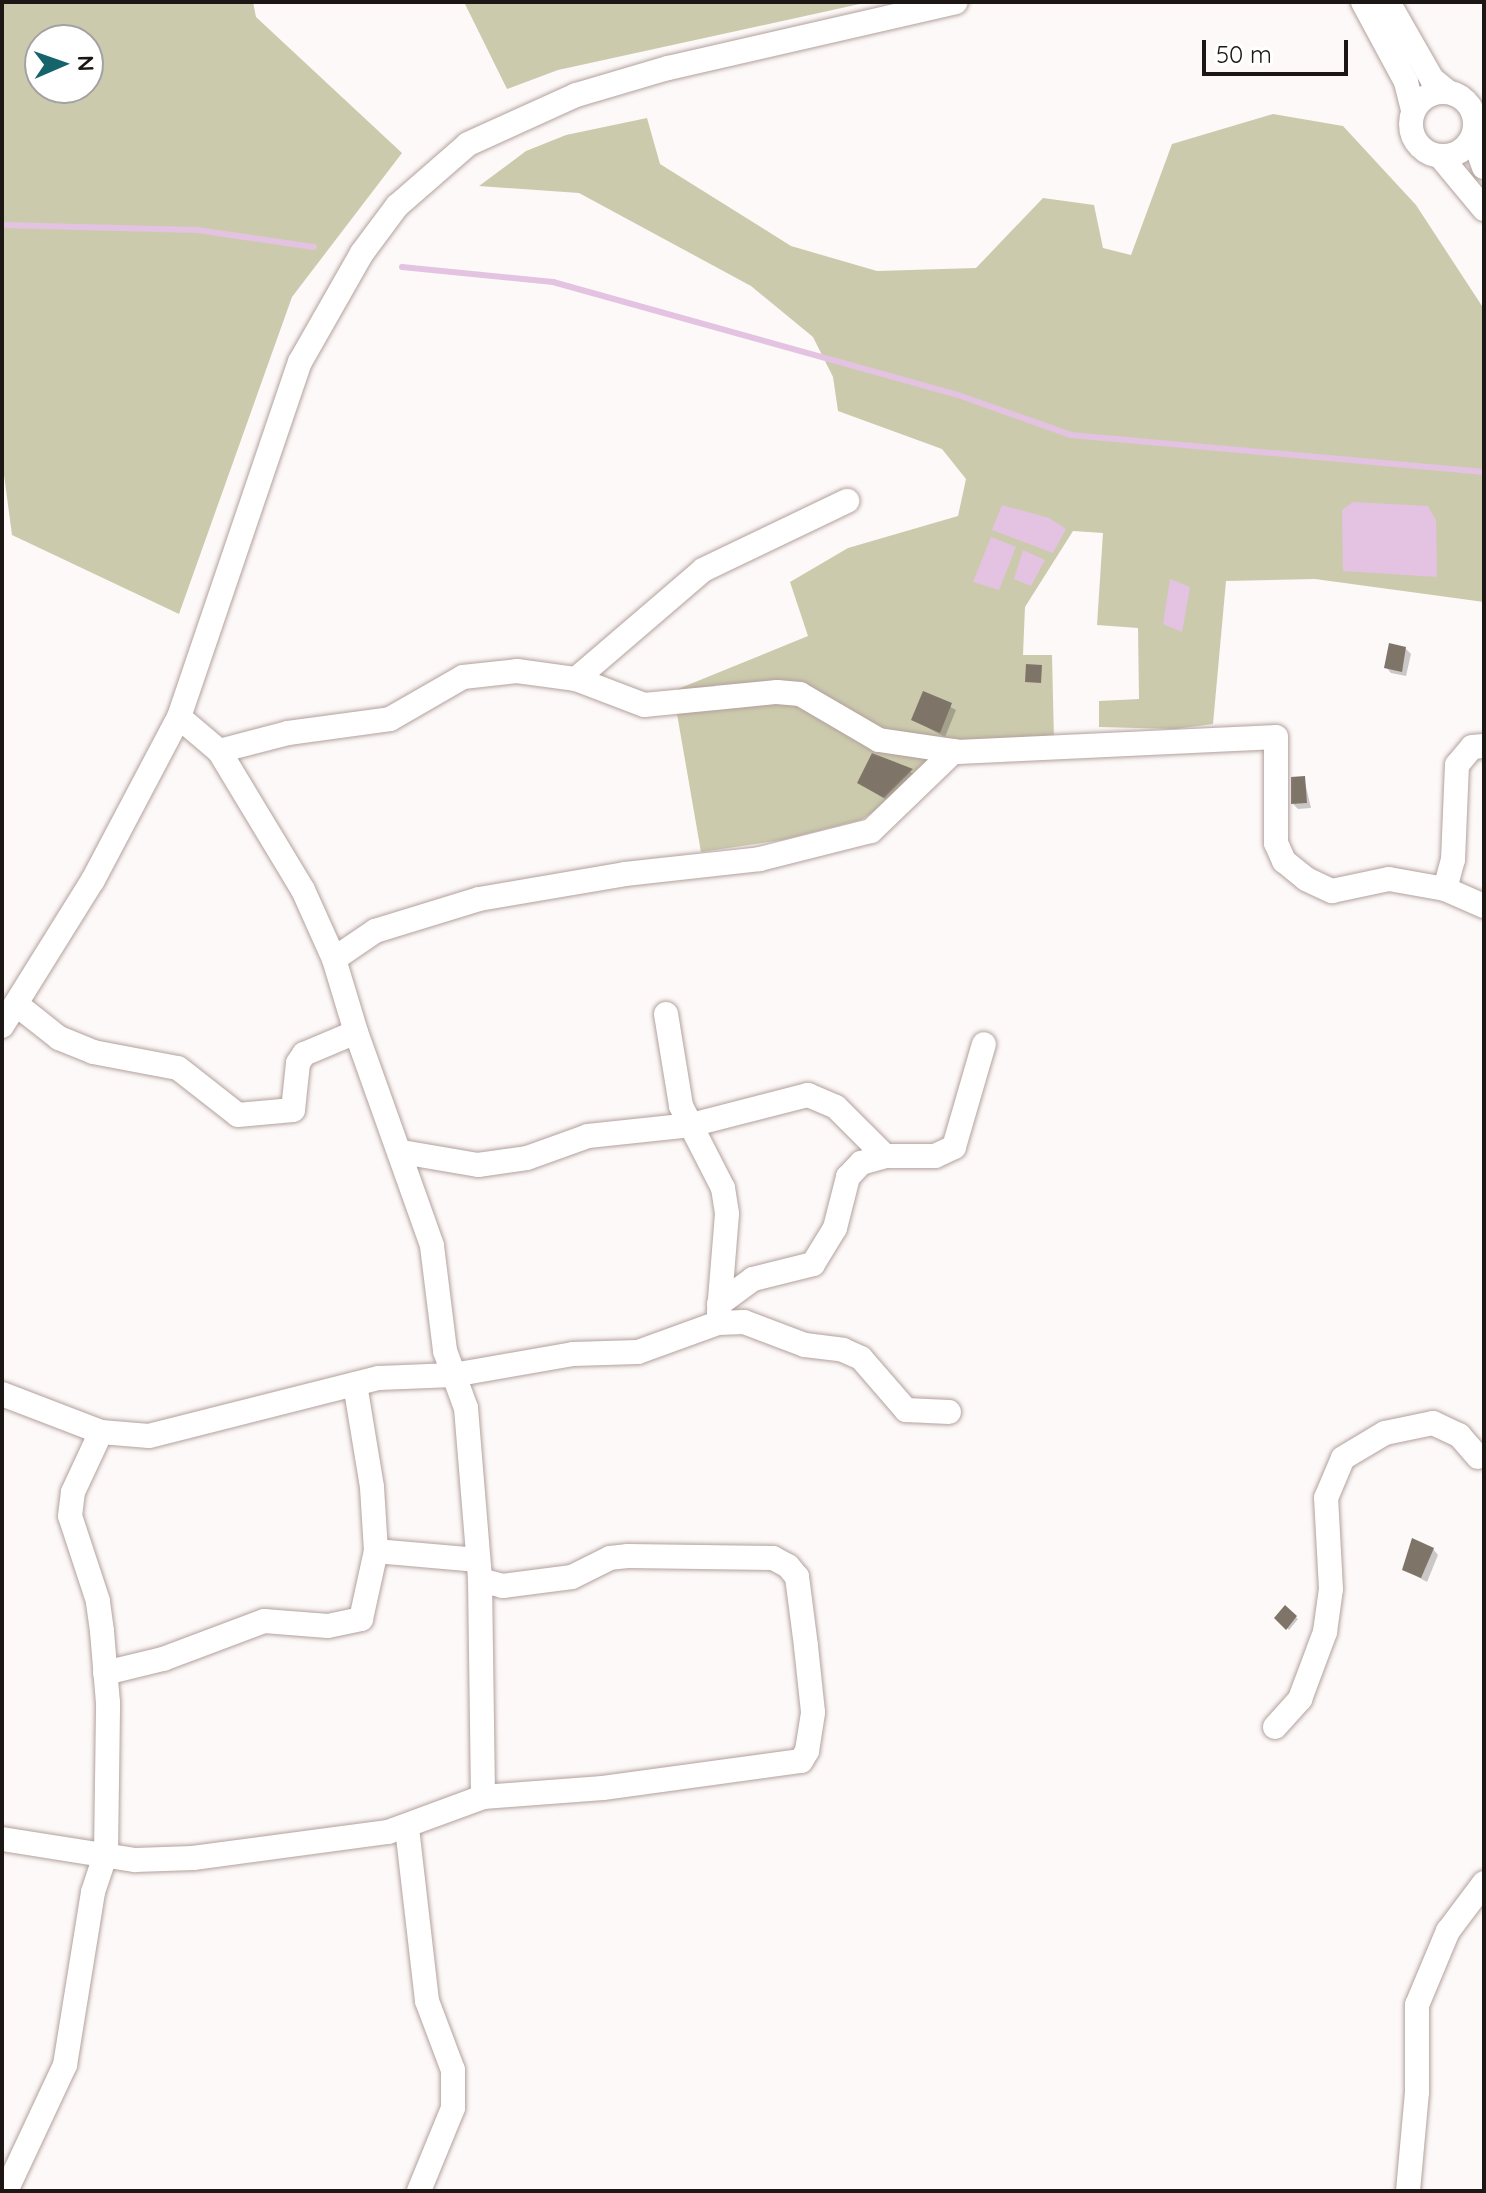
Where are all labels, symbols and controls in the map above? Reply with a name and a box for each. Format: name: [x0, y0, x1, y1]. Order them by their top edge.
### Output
north arrow: [24, 24, 104, 104]
scale bar: [1206, 24, 1352, 74]
text: 50 m: [1216, 39, 1272, 69]
text: N: [72, 55, 100, 72]

